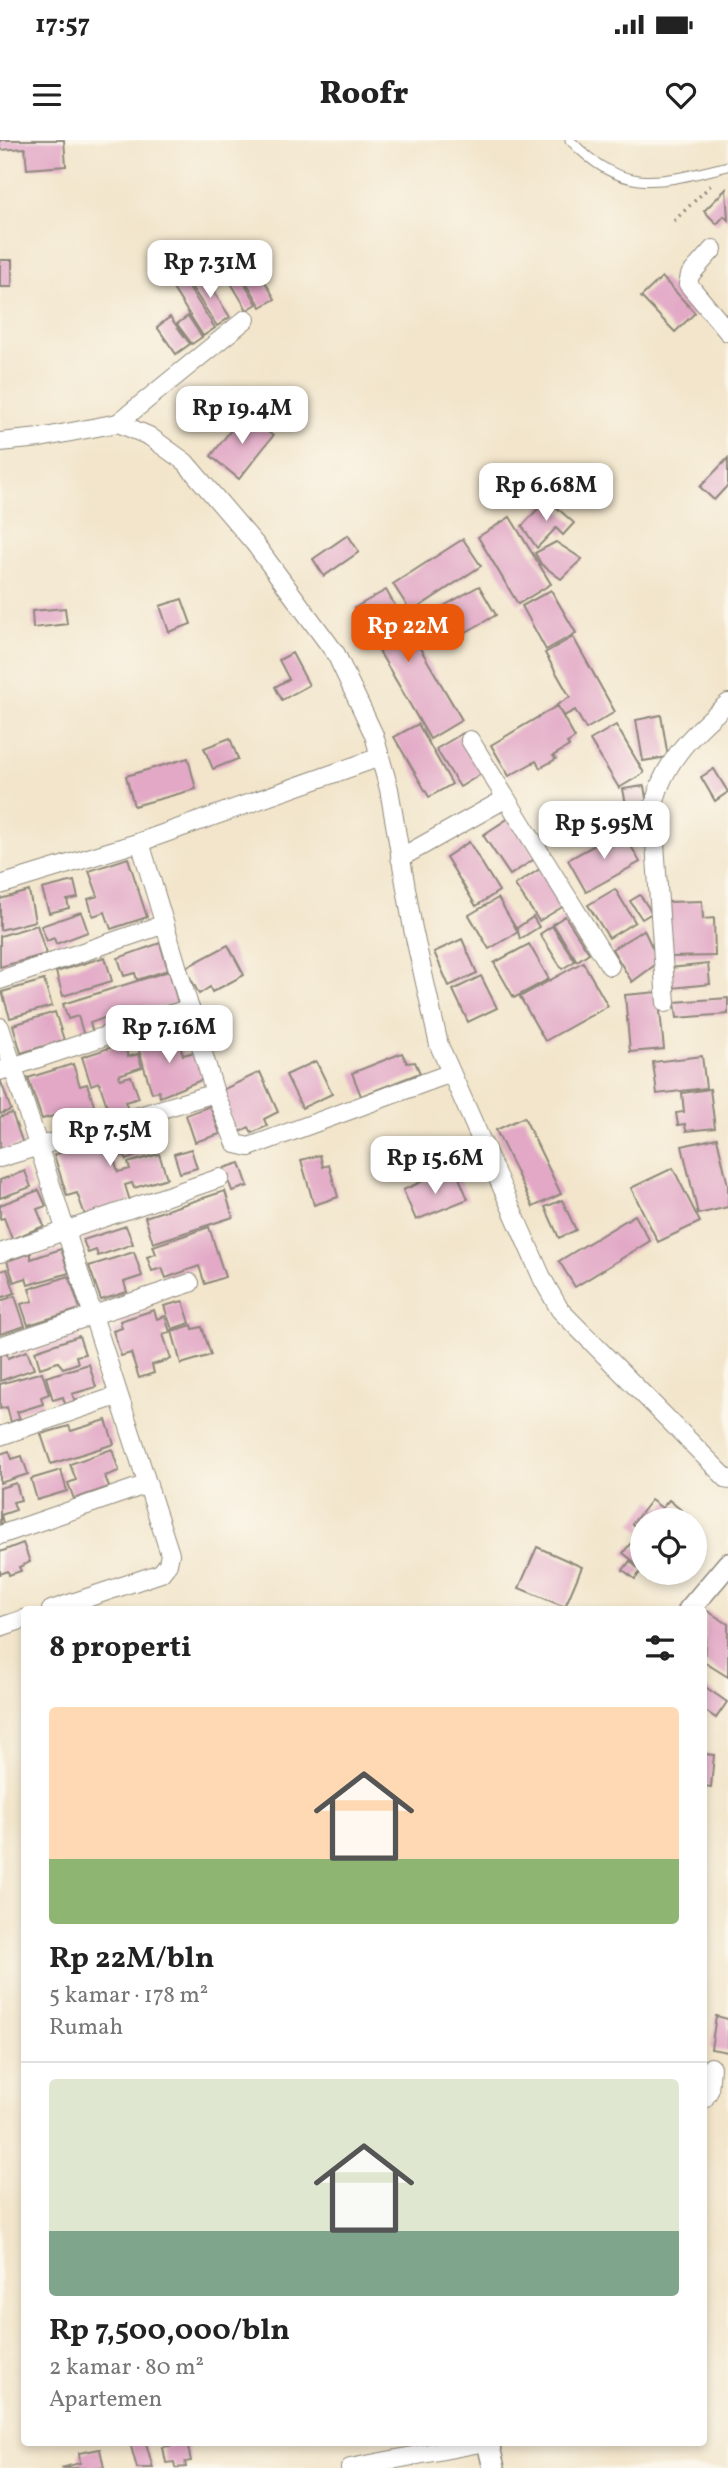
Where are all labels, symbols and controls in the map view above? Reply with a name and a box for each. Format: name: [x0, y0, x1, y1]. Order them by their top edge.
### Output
text: 17:57: [35, 7, 90, 43]
text: Roofr: [320, 73, 409, 117]
icon: menu: [28, 76, 66, 114]
icon: heart: [662, 76, 700, 114]
pin: Rp 7.31M: [138, 240, 282, 300]
text: Rp 7.31M: [163, 247, 257, 279]
pin: Rp 19.4M: [170, 386, 314, 446]
text: Rp 19.4M: [192, 393, 292, 425]
pin: Rp 6.68M: [474, 464, 618, 523]
text: Rp 6.68M: [495, 470, 597, 502]
pin: Rp 22M: [351, 604, 465, 664]
text: Rp 22M: [367, 611, 449, 643]
pin: Rp 5.95M: [532, 802, 676, 861]
text: Rp 5.95M: [555, 808, 653, 840]
pin: Rp 7.16M: [97, 1006, 241, 1065]
text: Rp 7.16M: [122, 1012, 216, 1044]
pin: Rp 7.5M: [45, 1108, 175, 1168]
text: Rp 7.5M: [68, 1115, 152, 1147]
pin: Rp 15.6M: [363, 1136, 507, 1196]
text: Rp 15.6M: [387, 1143, 483, 1175]
map controls: [630, 1508, 707, 1585]
button: locate: [630, 1508, 707, 1585]
text: 8 properti: [49, 1627, 192, 1669]
icon: filters: [641, 1629, 679, 1667]
icon: home: [301, 1753, 427, 1879]
text: Rp 22M/bln: [49, 1938, 215, 1980]
text: 5 kamar · 178 m²: [49, 1980, 208, 2012]
text: Rumah: [49, 2012, 123, 2044]
icon: home: [301, 2125, 427, 2251]
text: Rp 7,500,000/bln: [49, 2310, 290, 2352]
text: 2 kamar · 80 m²: [49, 2352, 204, 2384]
text: Apartemen: [49, 2384, 162, 2416]

